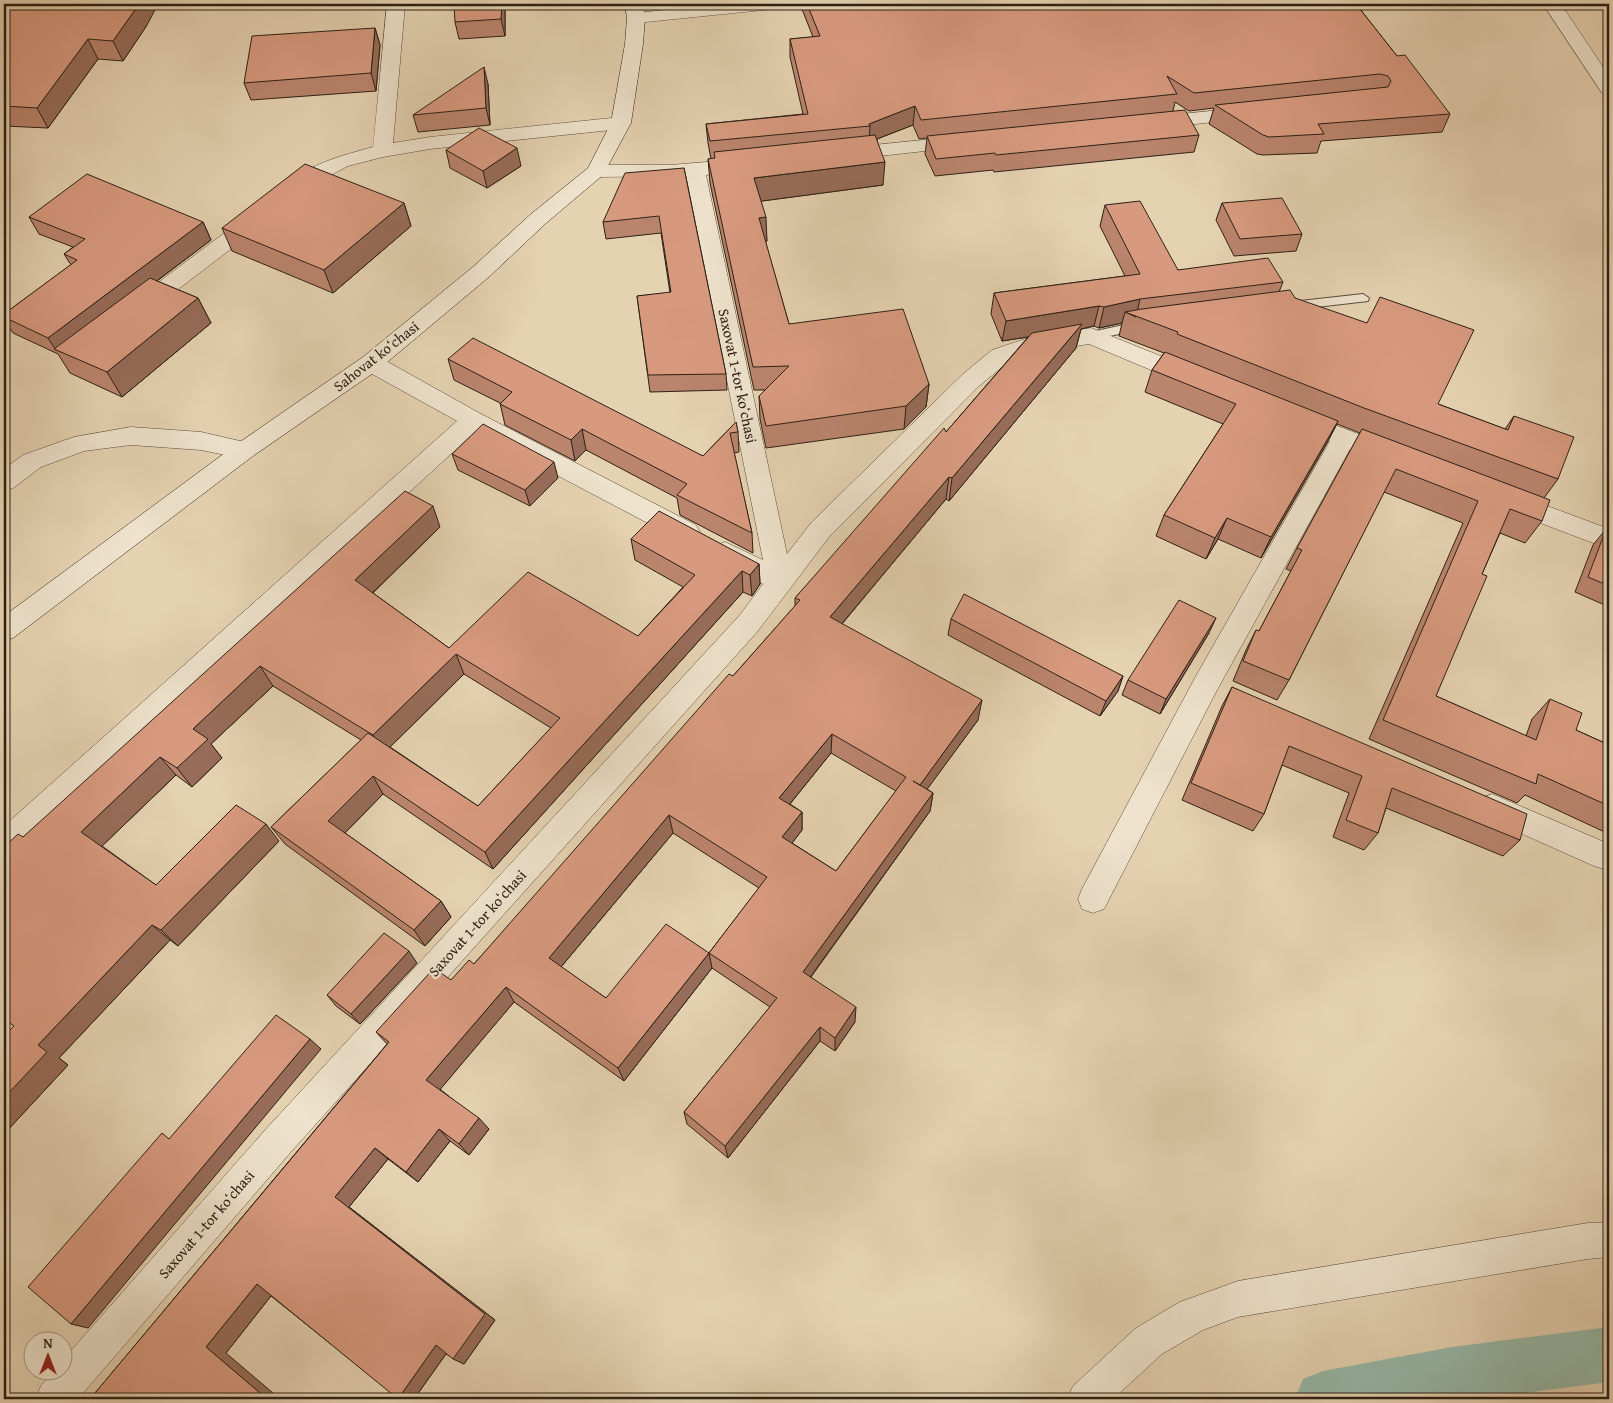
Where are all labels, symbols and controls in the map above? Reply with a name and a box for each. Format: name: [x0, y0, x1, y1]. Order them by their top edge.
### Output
street label: Saxovat 1-tor koʻchasi: [713, 307, 763, 445]
street label: Sahovat koʻchasi: [329, 316, 423, 396]
street label: Saxovat 1-tor koʻchasi: [423, 865, 531, 981]
street label: Saxovat 1-tor koʻchasi: [153, 1165, 259, 1283]
north arrow: [22, 1330, 72, 1380]
text: N: [43, 1333, 53, 1353]

